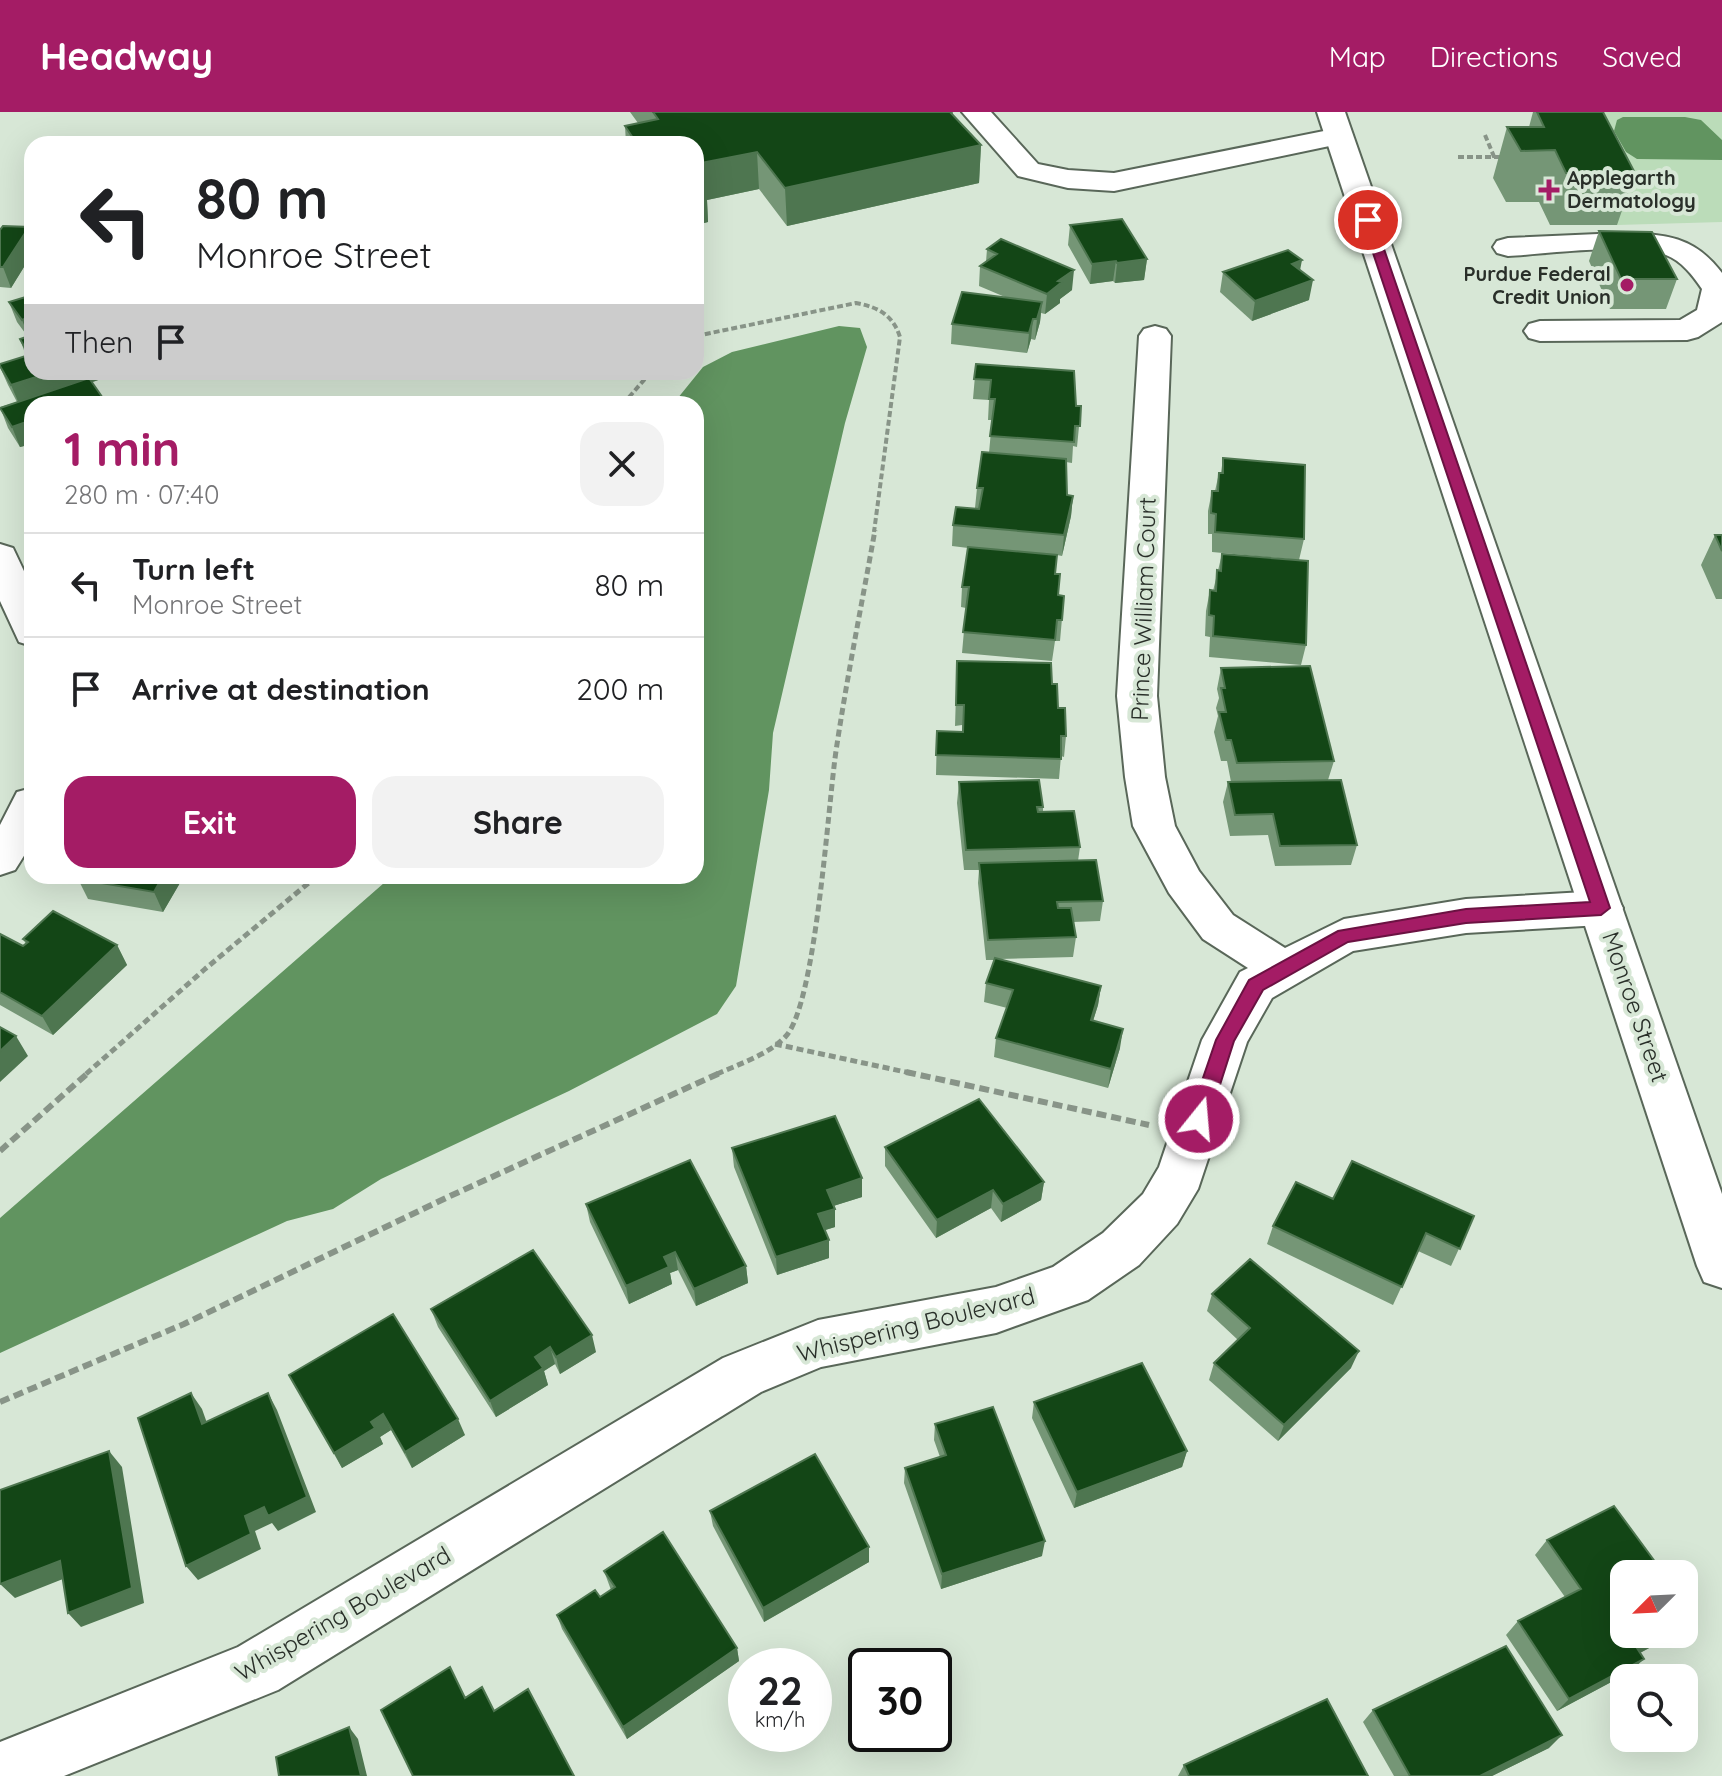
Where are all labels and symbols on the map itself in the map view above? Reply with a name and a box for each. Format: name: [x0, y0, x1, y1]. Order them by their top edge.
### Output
place label: Applegarth Dermatology: [1567, 165, 1696, 213]
marker: Applegarth Dermatology: [1538, 179, 1560, 201]
pin: [1334, 186, 1402, 254]
place label: Purdue Federal Credit Union: [1464, 261, 1611, 309]
marker: Purdue Federal Credit Union: [1618, 276, 1636, 294]
street label: Prince William Court: [1124, 497, 1162, 721]
street label: Monroe Street: [1596, 928, 1676, 1086]
position arrow: [1157, 1077, 1241, 1161]
street label: Whispering Boulevard: [794, 1280, 1038, 1368]
street label: Whispering Boulevard: [229, 1539, 456, 1687]
north arrow: [1610, 1560, 1698, 1648]
speed limit sign: 30: [848, 1648, 952, 1752]

